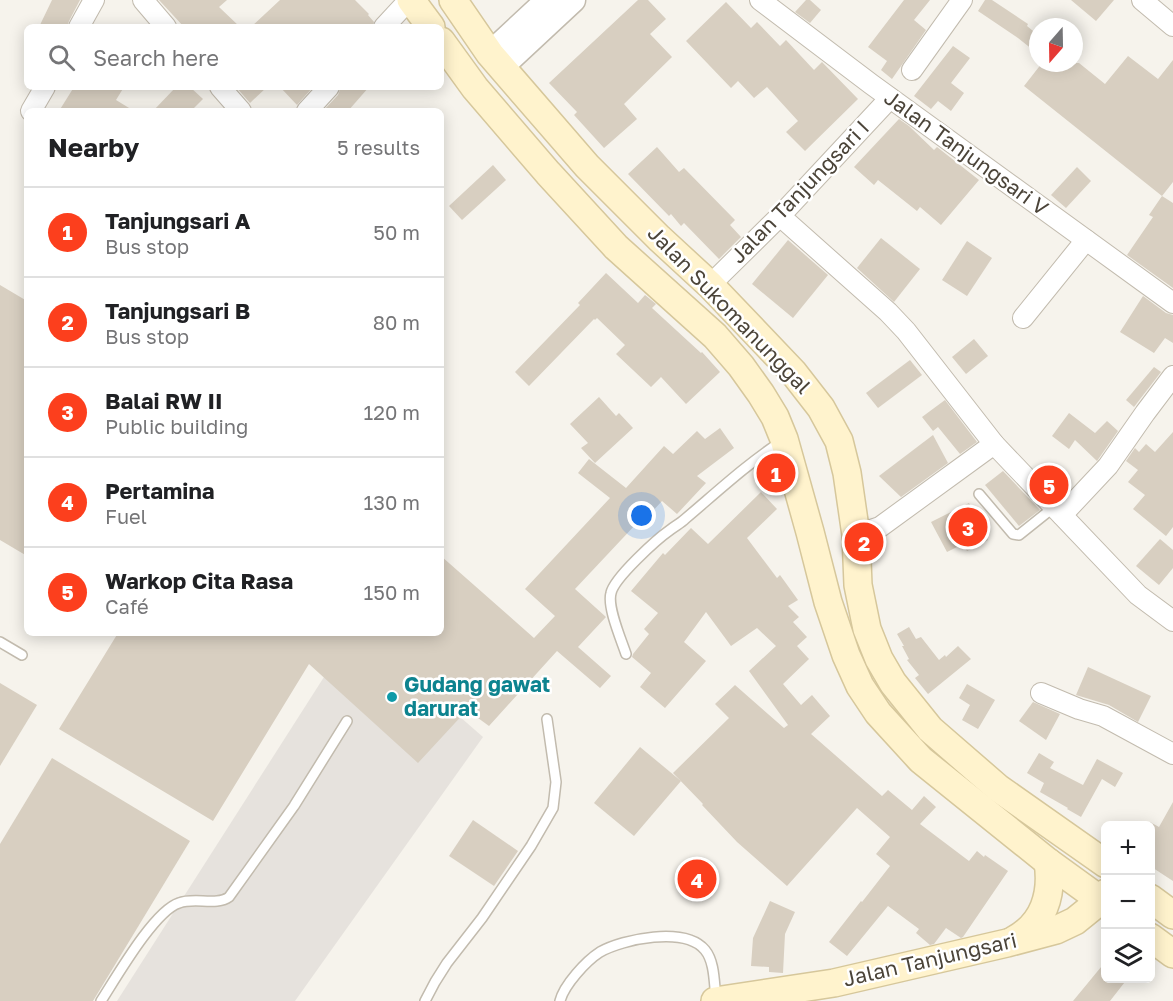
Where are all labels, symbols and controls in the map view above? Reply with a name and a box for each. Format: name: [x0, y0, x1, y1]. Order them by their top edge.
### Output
north arrow: [1029, 18, 1083, 72]
search box: [24, 24, 444, 90]
icon: search: [45, 41, 78, 74]
text: Search here: [93, 44, 219, 71]
street label: Jalan Tanjungsari V: [879, 84, 1054, 220]
street label: Jalan Tanjungsari I: [724, 114, 874, 268]
text: Nearby: [48, 132, 139, 163]
text: 5 results: [337, 135, 420, 159]
text: Tanjungsari A: [105, 207, 250, 234]
text: 1: [62, 220, 73, 244]
text: 50 m: [373, 220, 420, 244]
street label: Jalan Sukomanunggal: [643, 220, 817, 399]
text: Bus stop: [105, 234, 189, 258]
text: Tanjungsari B: [105, 297, 250, 324]
text: 2: [61, 310, 74, 334]
text: 80 m: [373, 310, 420, 334]
text: Bus stop: [105, 324, 189, 348]
text: Balai RW II: [105, 387, 222, 414]
text: 3: [61, 400, 74, 424]
text: 120 m: [364, 400, 420, 424]
text: Public building: [105, 414, 248, 438]
pin: 1: [756, 450, 796, 496]
pin: 5: [1030, 462, 1068, 508]
text: Pertamina: [105, 477, 214, 504]
text: 4: [61, 490, 74, 514]
text: 130 m: [364, 490, 420, 514]
your location: [627, 501, 656, 530]
text: Fuel: [105, 504, 147, 528]
pin: 3: [948, 504, 988, 550]
pin: 2: [844, 520, 884, 564]
text: Warkop Cita Rasa: [105, 567, 293, 594]
text: 5: [61, 580, 74, 604]
text: 150 m: [364, 580, 420, 604]
text: Café: [105, 594, 149, 618]
place label: Gudang gawat darurat: [404, 671, 550, 721]
marker: Gudang gawat darurat: [385, 690, 399, 704]
map controls: [1101, 821, 1155, 983]
button: +: [1101, 821, 1155, 875]
pin: 4: [678, 856, 716, 902]
button: −: [1101, 875, 1155, 929]
street label: Jalan Tanjungsari: [841, 926, 1019, 992]
button: layers: [1101, 929, 1155, 983]

